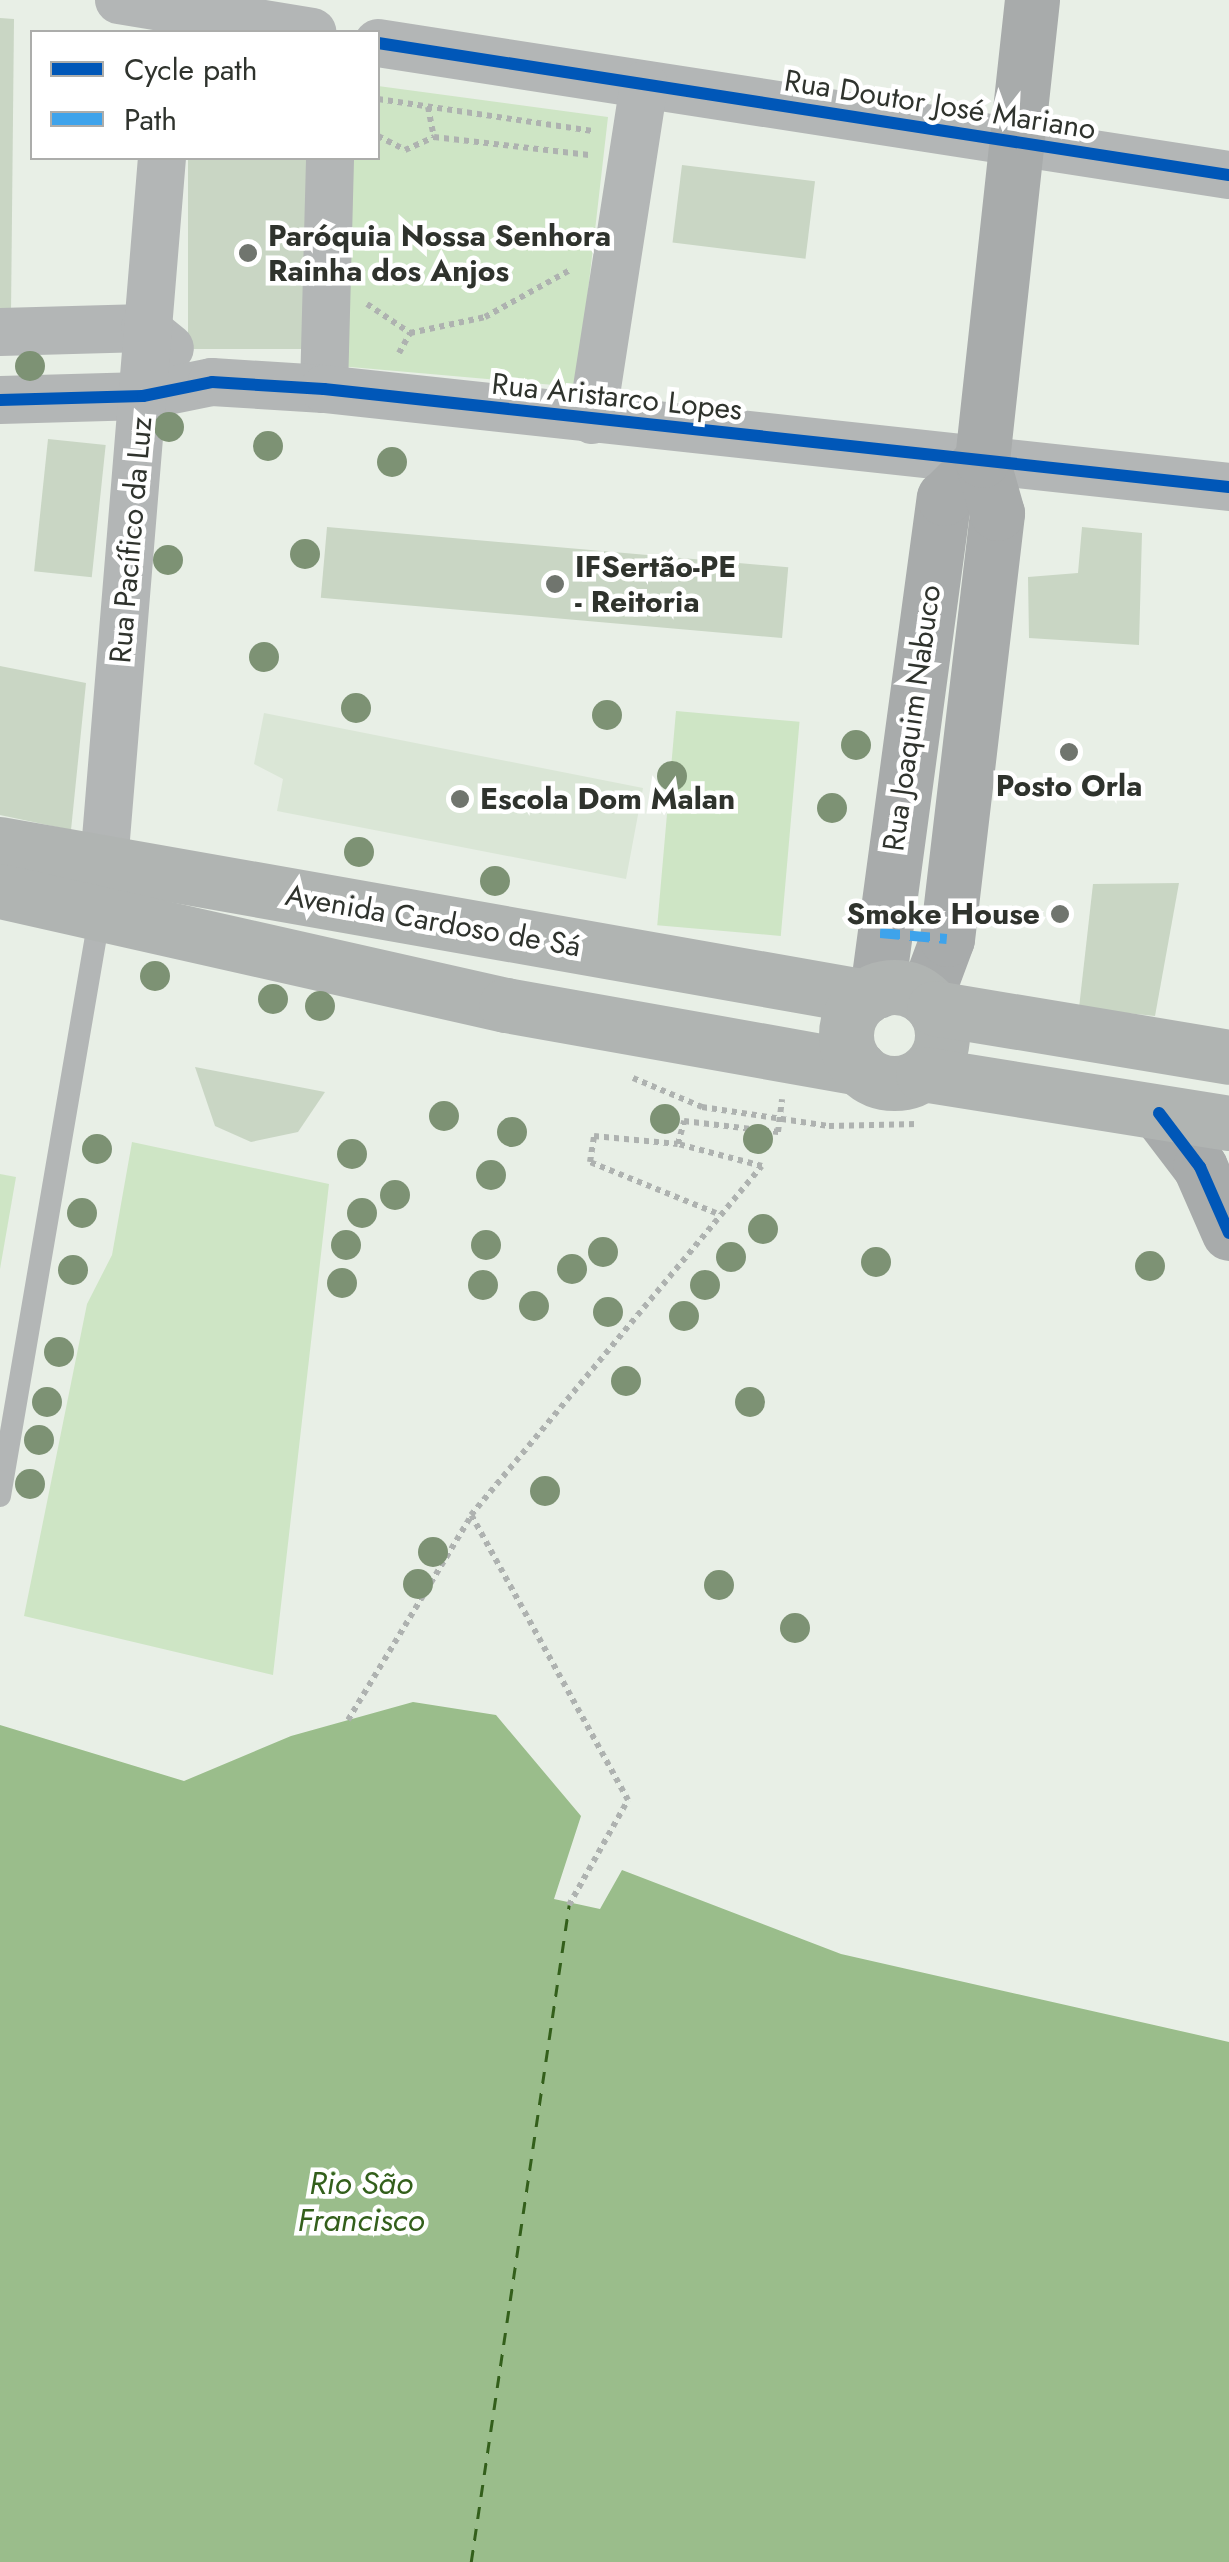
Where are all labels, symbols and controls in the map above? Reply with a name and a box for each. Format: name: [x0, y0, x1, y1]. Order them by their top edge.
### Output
legend: [30, 30, 380, 160]
text: Cycle path: [124, 48, 257, 91]
street label: Rua Doutor José Mariano: [782, 63, 1098, 147]
text: Path: [124, 98, 177, 141]
place label: Paróquia Nossa Senhora Rainha dos Anjos: [268, 218, 611, 288]
marker: Paróquia Nossa Senhora Rainha dos Anjos: [237, 242, 259, 264]
street label: Rua Aristarco Lopes: [490, 366, 744, 428]
street label: Rua Pacífico da Luz: [102, 415, 160, 665]
place label: IFSertão-PE - Reitoria: [575, 549, 736, 620]
marker: IFSertão-PE - Reitoria: [544, 573, 566, 595]
street label: Rua Joaquim Nabuco: [876, 583, 948, 853]
marker: Posto Orla: [1058, 741, 1080, 763]
place label: Posto Orla: [996, 768, 1142, 804]
place label: Escola Dom Malan: [480, 781, 735, 817]
marker: Escola Dom Malan: [449, 788, 471, 810]
street label: Avenida Cardoso de Sá: [282, 877, 584, 965]
place label: Smoke House: [847, 896, 1040, 932]
marker: Smoke House: [1049, 903, 1071, 925]
water label: Rio São Francisco: [298, 2165, 424, 2240]

